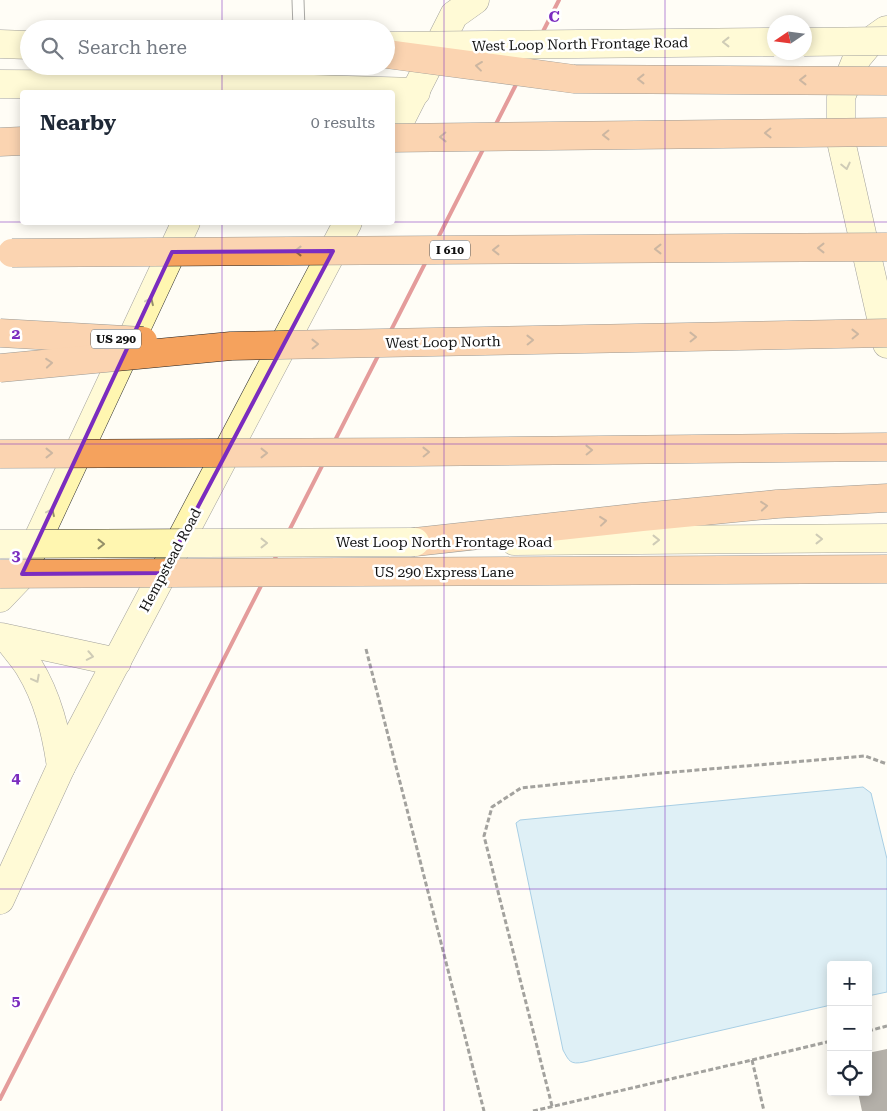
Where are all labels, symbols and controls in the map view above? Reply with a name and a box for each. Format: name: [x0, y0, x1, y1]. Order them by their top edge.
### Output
text: C: [548, 7, 560, 26]
north arrow: [767, 15, 812, 60]
search box: [20, 20, 395, 75]
icon: search: [38, 34, 66, 62]
street label: West Loop North Frontage Road: [472, 34, 688, 54]
text: Search here: [78, 36, 187, 59]
one-way arrow: [722, 37, 730, 48]
one-way arrow: [475, 61, 483, 72]
one-way arrow: [637, 74, 644, 84]
one-way arrow: [799, 75, 807, 85]
text: Nearby: [40, 111, 116, 135]
text: 0 results: [311, 113, 375, 132]
one-way arrow: [764, 128, 772, 139]
one-way arrow: [602, 130, 610, 141]
one-way arrow: [439, 132, 447, 143]
one-way arrow: [840, 162, 851, 171]
road number: I 610: [430, 240, 470, 260]
one-way arrow: [817, 243, 824, 253]
one-way arrow: [654, 244, 662, 254]
one-way arrow: [492, 245, 500, 255]
one-way arrow: [294, 246, 302, 256]
one-way arrow: [143, 297, 154, 306]
text: 2: [12, 324, 21, 343]
one-way arrow: [851, 328, 859, 339]
road number: US 290: [91, 329, 141, 348]
one-way arrow: [689, 332, 697, 342]
street label: West Loop North: [385, 333, 501, 351]
one-way arrow: [526, 335, 534, 345]
one-way arrow: [311, 339, 319, 350]
one-way arrow: [45, 358, 53, 369]
one-way arrow: [585, 445, 593, 456]
one-way arrow: [422, 447, 430, 457]
one-way arrow: [45, 448, 53, 458]
one-way arrow: [260, 448, 268, 458]
one-way arrow: [761, 500, 769, 511]
street label: Hempstead Road: [136, 506, 204, 614]
one-way arrow: [45, 508, 55, 517]
one-way arrow: [599, 516, 607, 527]
street label: West Loop North Frontage Road: [336, 534, 552, 550]
one-way arrow: [815, 534, 823, 544]
one-way arrow: [652, 535, 660, 545]
one-way arrow: [260, 538, 268, 548]
one-way arrow: [98, 539, 105, 549]
text: 3: [12, 546, 21, 565]
street label: US 290 Express Lane: [374, 564, 514, 580]
one-way arrow: [85, 650, 94, 661]
one-way arrow: [30, 674, 40, 683]
text: 4: [12, 768, 21, 787]
map controls: [827, 961, 872, 1096]
button: +: [827, 961, 872, 1006]
text: 5: [12, 991, 21, 1010]
button: −: [827, 1006, 872, 1051]
button: locate: [827, 1051, 872, 1096]

